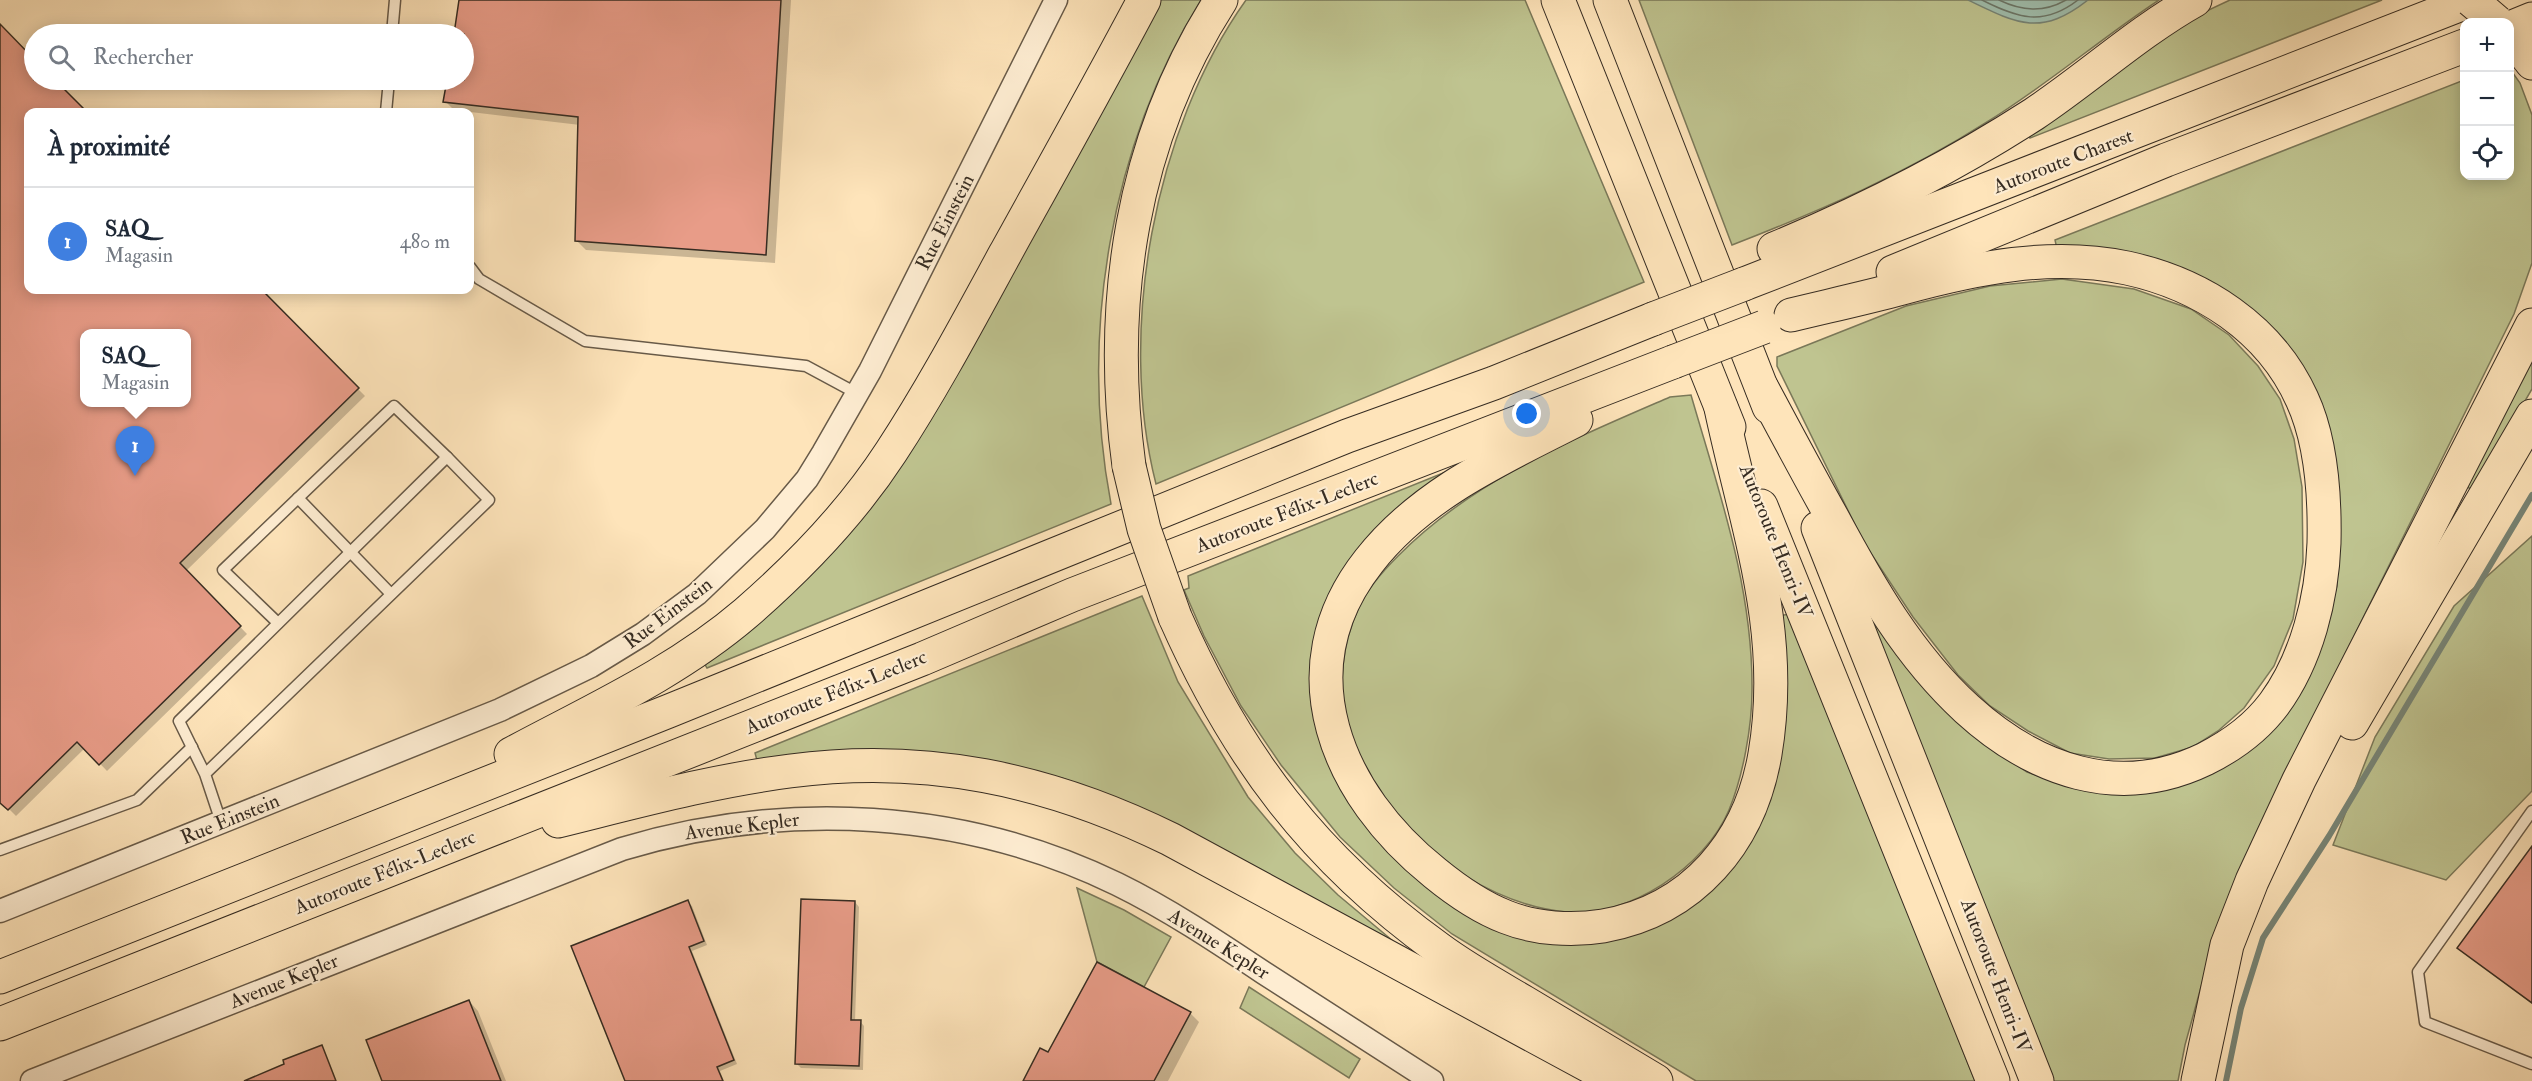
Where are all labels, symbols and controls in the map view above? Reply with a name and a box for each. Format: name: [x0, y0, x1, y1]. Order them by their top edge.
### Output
map controls: [2460, 18, 2514, 180]
button: +: [2460, 18, 2514, 72]
search box: [24, 24, 474, 90]
icon: search: [45, 41, 78, 74]
text: Rechercher: [93, 43, 193, 71]
button: −: [2460, 72, 2514, 126]
street label: Autoroute Charest: [1989, 123, 2137, 200]
button: locate: [2460, 126, 2514, 180]
text: À proximité: [48, 131, 170, 163]
street label: Rue Einstein: [910, 170, 980, 274]
text: SAQ: [105, 215, 150, 243]
text: 1: [64, 229, 71, 254]
text: 480 m: [400, 229, 450, 254]
text: Magasin: [105, 243, 173, 268]
popup: [80, 329, 191, 407]
text: SAQ: [101, 342, 146, 370]
text: Magasin: [101, 370, 170, 395]
your location: [1512, 399, 1541, 428]
pin: 1: [116, 426, 154, 476]
street label: Autoroute Henri-IV: [1733, 460, 1819, 622]
street label: Autoroute Félix-Leclerc: [1191, 466, 1382, 559]
street label: Rue Einstein: [619, 572, 717, 654]
street label: Autoroute Félix-Leclerc: [741, 644, 930, 740]
street label: Rue Einstein: [177, 788, 283, 850]
street label: Avenue Kepler: [682, 807, 801, 847]
street label: Autoroute Félix-Leclerc: [290, 824, 479, 920]
street label: Autoroute Henri-IV: [1955, 894, 2037, 1058]
street label: Avenue Kepler: [1162, 902, 1275, 986]
street label: Avenue Kepler: [225, 948, 343, 1015]

